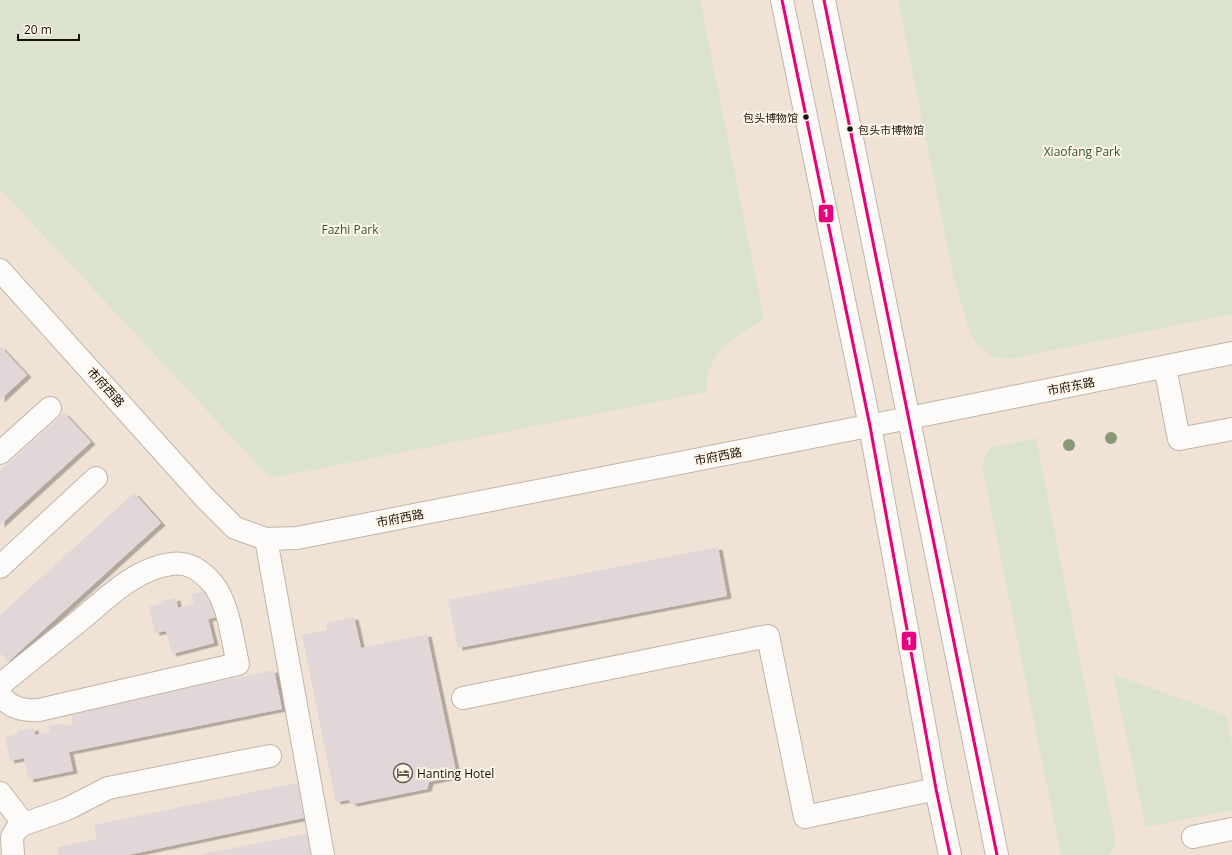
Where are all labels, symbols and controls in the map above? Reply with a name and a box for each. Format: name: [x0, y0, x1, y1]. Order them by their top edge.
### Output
scale bar: [18, 16, 79, 42]
text: 20 m: [24, 21, 52, 38]
place label: 包头博物馆: [743, 110, 798, 125]
marker: 包头博物馆: [801, 112, 811, 122]
place label: 包头市博物馆: [858, 122, 924, 137]
marker: 包头市博物馆: [845, 124, 855, 134]
park label: Xiaofang Park: [1044, 143, 1121, 160]
line badge: 1: [818, 204, 834, 223]
text: 1: [823, 205, 829, 220]
park label: Fazhi Park: [321, 221, 379, 238]
street label: 市府西路: [84, 363, 128, 411]
street label: 市府东路: [1046, 373, 1096, 399]
street label: 市府西路: [693, 443, 743, 469]
street label: 市府西路: [375, 505, 425, 531]
line badge: 1: [901, 631, 917, 651]
text: 1: [906, 633, 912, 648]
hotel icon: Hanting Hotel: [392, 762, 414, 784]
place label: Hanting Hotel: [417, 765, 494, 782]

